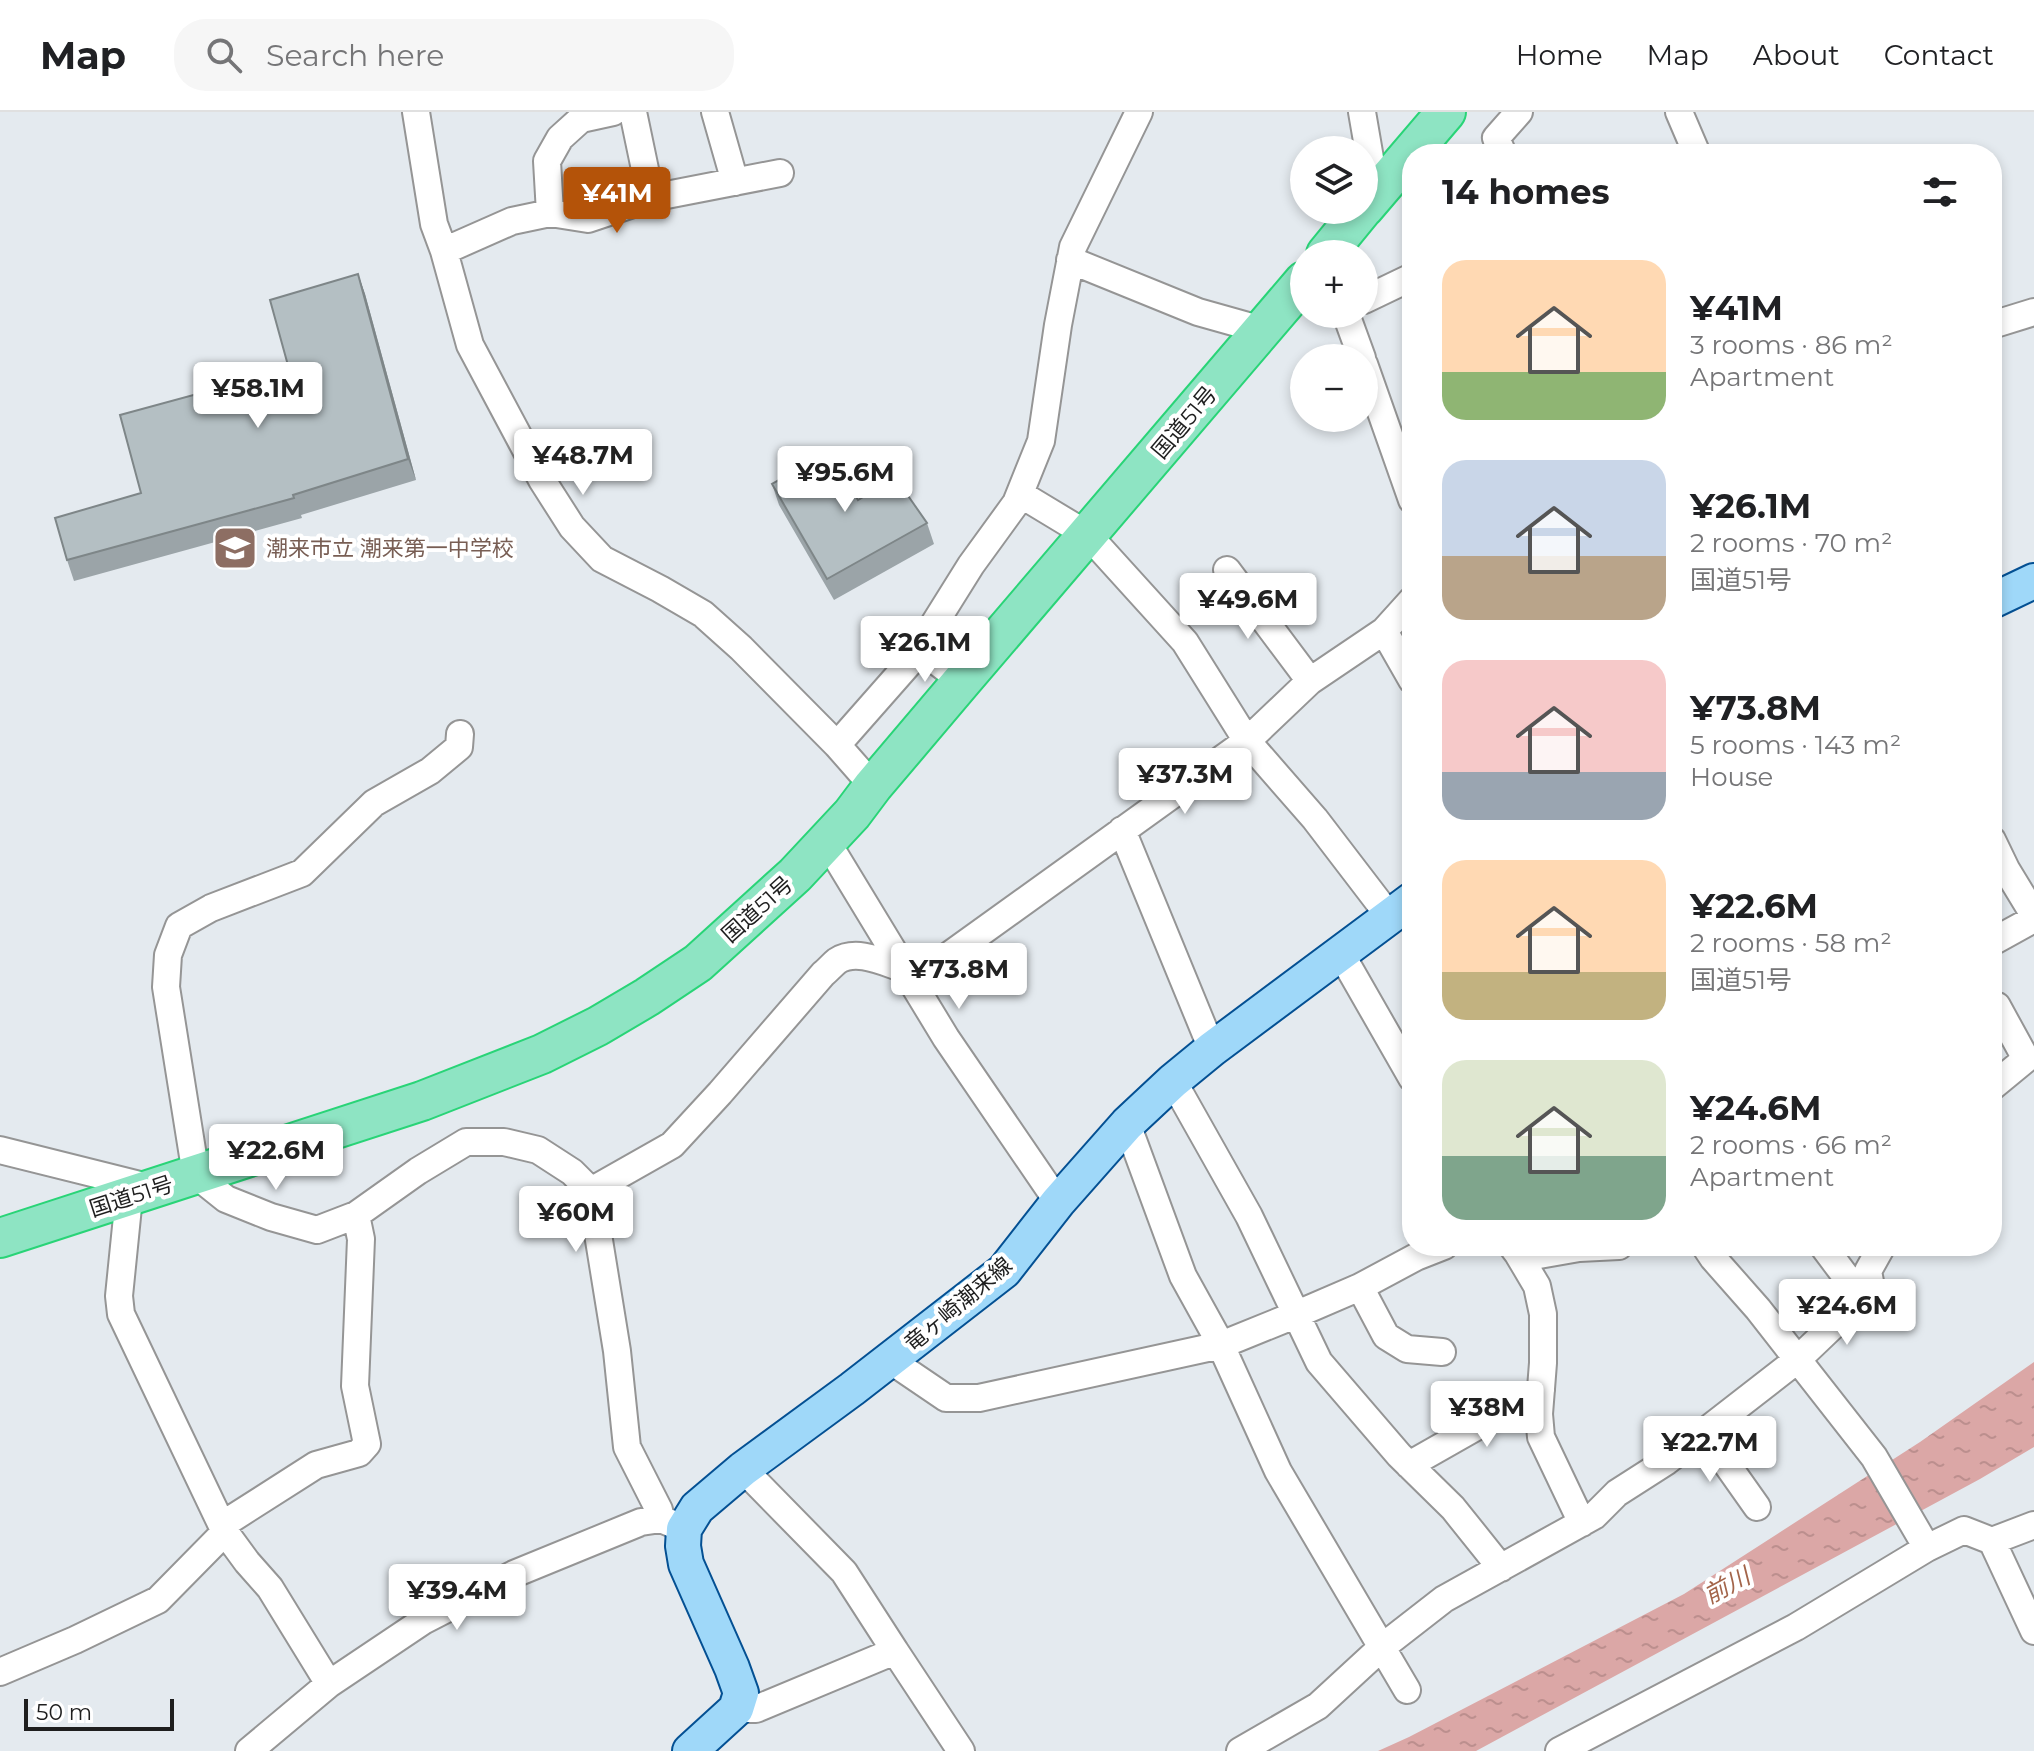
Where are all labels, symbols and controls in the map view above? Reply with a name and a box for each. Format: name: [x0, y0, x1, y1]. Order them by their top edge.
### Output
search box: [174, 19, 734, 91]
text: Map: [40, 32, 126, 79]
icon: search: [202, 33, 246, 77]
text: Search here: [266, 37, 444, 74]
text: Home: [1516, 38, 1603, 72]
text: Map: [1647, 38, 1709, 72]
text: About: [1753, 38, 1840, 72]
text: Contact: [1884, 38, 1994, 72]
map controls: [1290, 136, 1378, 432]
button: layers: [1290, 136, 1378, 224]
pin: ¥41M: [570, 167, 664, 235]
icon: filters: [1918, 170, 1962, 214]
text: 14 homes: [1442, 171, 1610, 213]
text: ¥41M: [581, 177, 653, 209]
button: +: [1290, 240, 1378, 328]
text: ¥41M: [1690, 287, 1783, 329]
icon: home: [1506, 292, 1602, 388]
text: 3 rooms · 86 m²: [1690, 329, 1893, 361]
button: −: [1290, 344, 1378, 432]
text: Apartment: [1690, 361, 1834, 393]
pin: ¥58.1M: [193, 362, 323, 430]
text: ¥58.1M: [211, 372, 305, 404]
street label: 国道51号: [1146, 381, 1222, 464]
pin: ¥48.7M: [518, 429, 648, 497]
text: ¥48.7M: [532, 439, 634, 471]
pin: ¥95.6M: [780, 446, 910, 514]
text: ¥95.6M: [795, 456, 895, 488]
text: ¥26.1M: [1690, 485, 1811, 527]
icon: home: [1506, 492, 1602, 588]
school or university icon: 潮来市立 潮来第一中学校: [211, 524, 259, 572]
text: 2 rooms · 70 m²: [1690, 527, 1892, 559]
place label: 潮来市立 潮来第一中学校: [266, 535, 514, 562]
text: 国道51号: [1690, 564, 1792, 596]
pin: ¥49.6M: [1183, 573, 1313, 641]
text: ¥49.6M: [1198, 583, 1298, 615]
pin: ¥26.1M: [860, 616, 990, 684]
text: ¥26.1M: [879, 626, 971, 658]
text: ¥73.8M: [1690, 687, 1821, 729]
icon: home: [1506, 692, 1602, 788]
text: 5 rooms · 143 m²: [1690, 729, 1901, 761]
pin: ¥37.3M: [1120, 748, 1250, 816]
text: ¥37.3M: [1137, 758, 1233, 790]
text: House: [1690, 761, 1773, 793]
street label: 国道51号: [716, 870, 798, 948]
text: ¥22.6M: [1690, 885, 1818, 927]
icon: home: [1506, 892, 1602, 988]
text: 2 rooms · 58 m²: [1690, 927, 1892, 959]
pin: ¥73.8M: [894, 943, 1024, 1011]
text: ¥73.8M: [909, 953, 1009, 985]
text: 国道51号: [1690, 964, 1792, 996]
text: ¥24.6M: [1690, 1087, 1821, 1129]
icon: home: [1506, 1092, 1602, 1188]
pin: ¥22.6M: [211, 1124, 341, 1192]
text: 2 rooms · 66 m²: [1690, 1129, 1892, 1161]
text: ¥22.6M: [227, 1134, 325, 1166]
text: Apartment: [1690, 1161, 1834, 1193]
street label: 国道51号: [86, 1170, 176, 1223]
pin: ¥60M: [529, 1186, 623, 1254]
text: ¥60M: [537, 1196, 615, 1228]
street label: 竜ヶ崎潮来線: [899, 1252, 1018, 1357]
pin: ¥24.6M: [1782, 1279, 1912, 1347]
text: ¥24.6M: [1797, 1289, 1897, 1321]
pin: ¥38M: [1440, 1381, 1534, 1449]
text: ¥38M: [1449, 1391, 1525, 1423]
pin: ¥22.7M: [1645, 1416, 1775, 1484]
text: ¥22.7M: [1661, 1426, 1759, 1458]
water label: 前川: [1699, 1560, 1757, 1610]
pin: ¥39.4M: [392, 1564, 522, 1632]
text: ¥39.4M: [407, 1574, 507, 1606]
scale bar: [24, 1695, 174, 1731]
text: 50 m: [36, 1699, 92, 1726]

